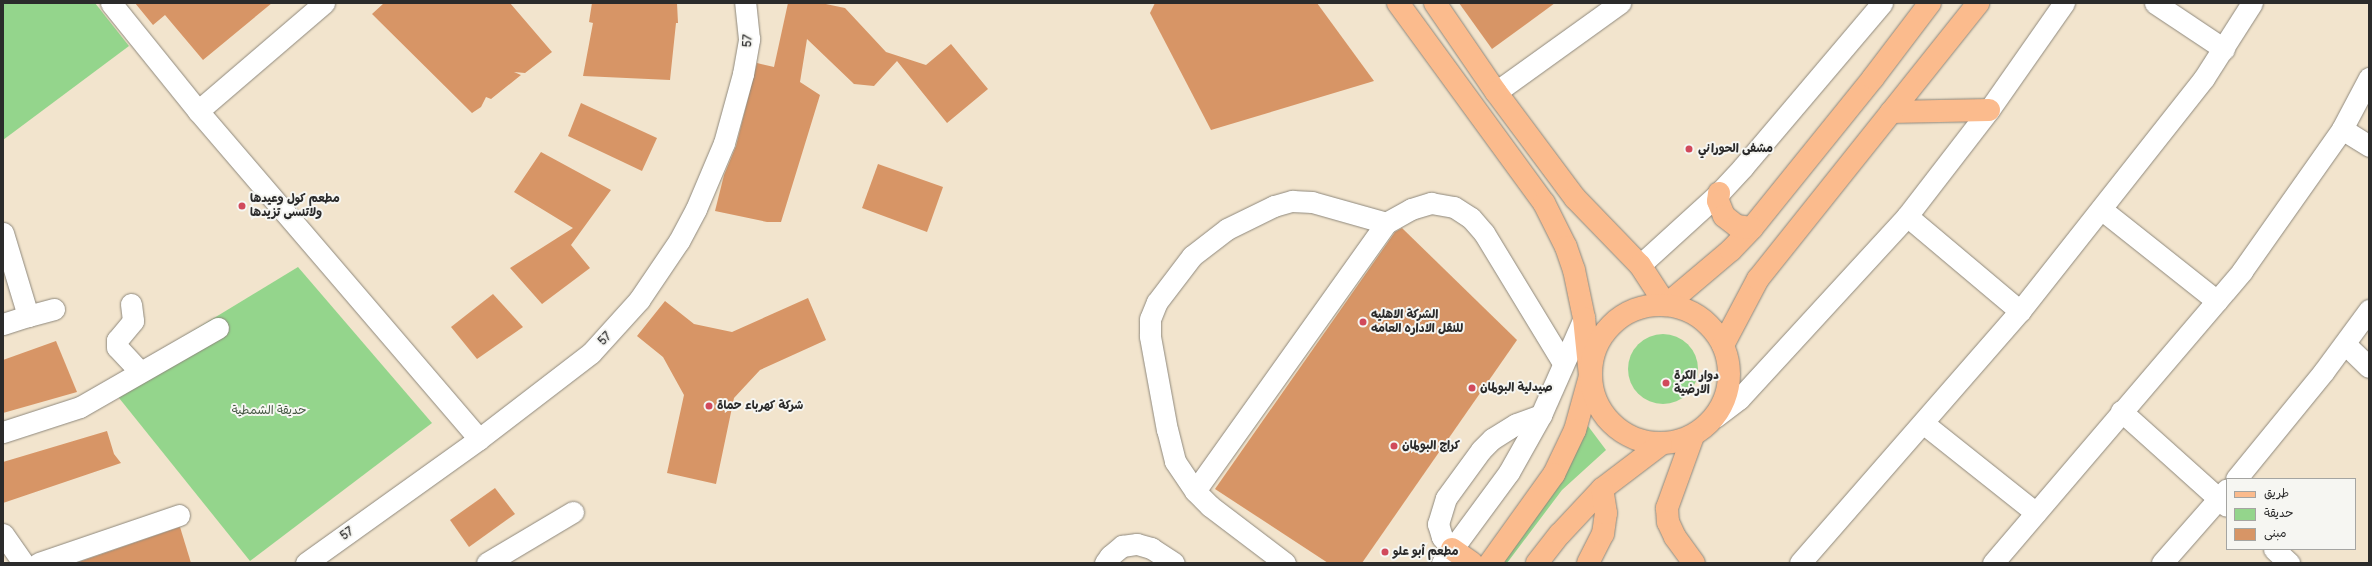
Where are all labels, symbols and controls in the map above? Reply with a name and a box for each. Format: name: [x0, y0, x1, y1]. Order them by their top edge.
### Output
street label: 57: [740, 34, 756, 48]
place label: مشفى الحوراني: [1698, 142, 1773, 156]
marker: مشفى الحوراني: [1683, 143, 1695, 155]
place label: مطعم كول وعيدها ولاتنسى تزيدها: [250, 192, 340, 220]
marker: مطعم كول وعيدها ولاتنسى تزيدها: [237, 201, 247, 211]
place label: الشركة الاهليه للنقل الاداره العامه: [1371, 308, 1463, 336]
marker: الشركة الاهليه للنقل الاداره العامه: [1358, 317, 1368, 327]
street label: 57: [595, 329, 615, 349]
place label: دوار الكرة الارضية: [1674, 369, 1719, 397]
marker: دوار الكرة الارضية: [1661, 378, 1671, 388]
place label: صيدلية البولمان: [1480, 381, 1553, 395]
marker: صيدلية البولمان: [1467, 383, 1477, 393]
place label: شركة كهرباء حماة: [717, 399, 803, 413]
marker: شركة كهرباء حماة: [704, 401, 714, 411]
park label: حديقة الشمطية: [232, 404, 306, 418]
place label: كراج البولمان: [1402, 439, 1460, 453]
marker: كراج البولمان: [1389, 441, 1399, 451]
legend: [2226, 478, 2356, 550]
text: طريق: [2264, 486, 2289, 501]
text: حديقة: [2264, 506, 2293, 521]
street label: 57: [338, 524, 356, 544]
text: مبنى: [2264, 526, 2287, 541]
place label: مطعم أبو علو: [1393, 545, 1459, 559]
marker: مطعم أبو علو: [1380, 547, 1390, 557]

